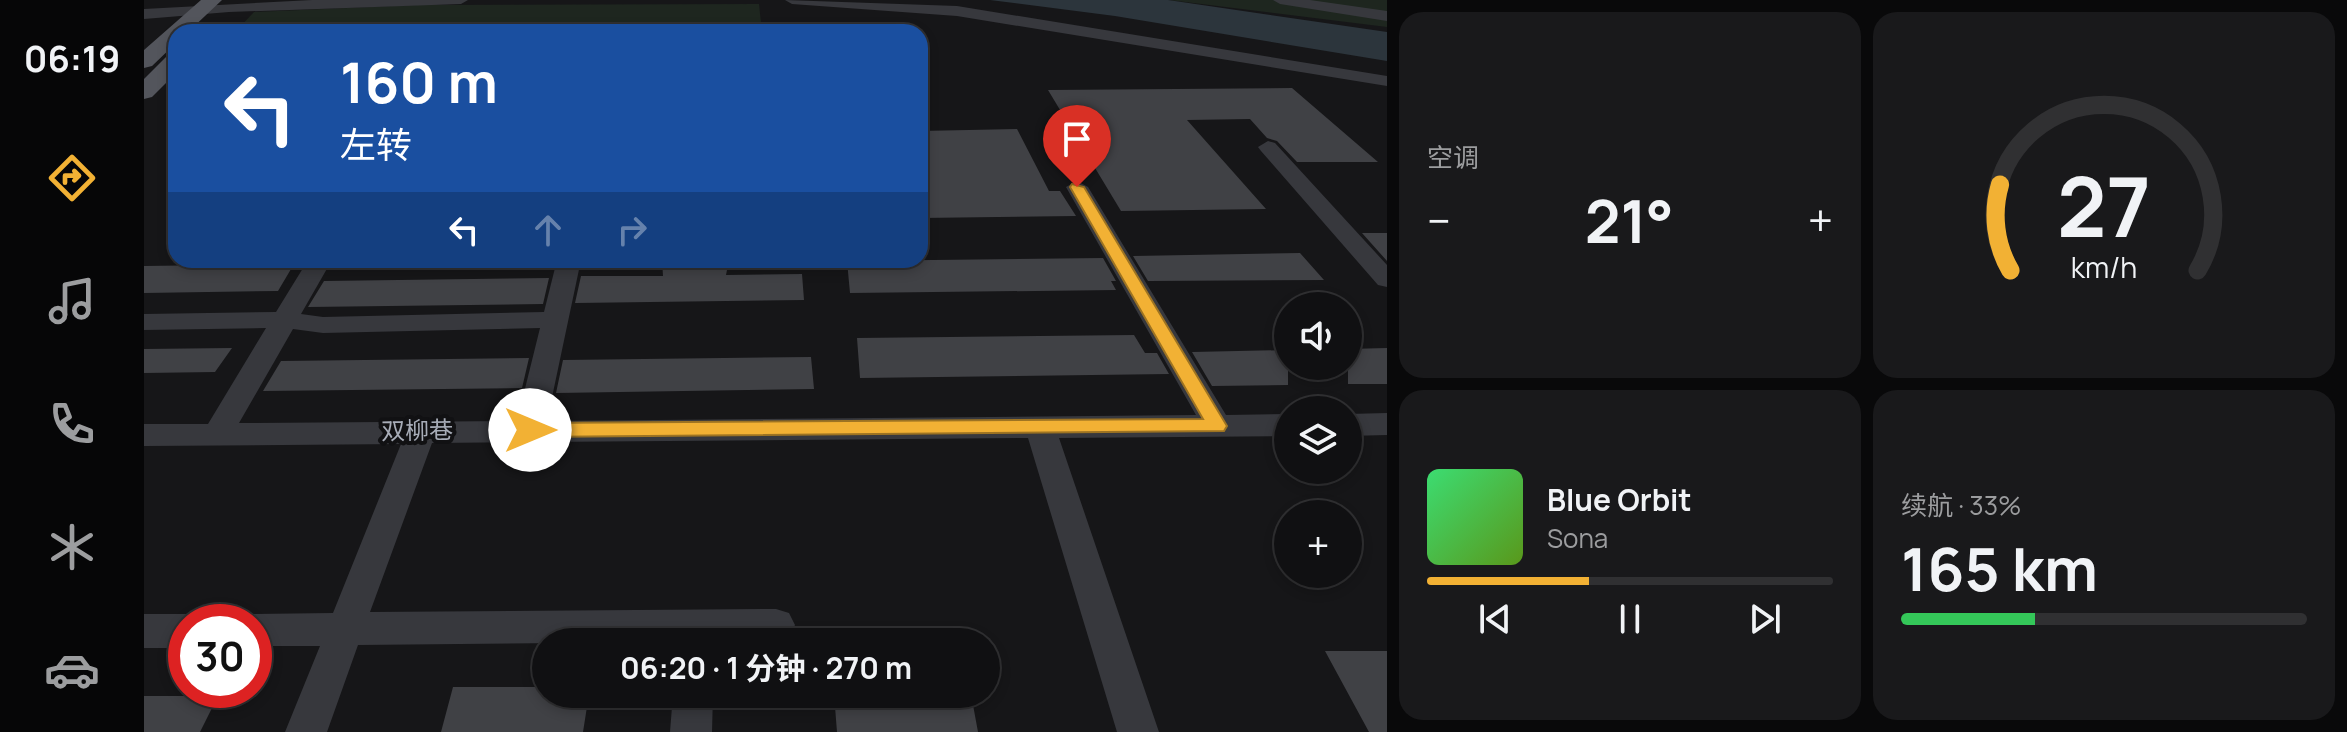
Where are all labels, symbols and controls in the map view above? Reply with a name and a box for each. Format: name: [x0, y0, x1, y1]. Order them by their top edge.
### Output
text: 06:19: [24, 34, 120, 83]
text: 160 m: [340, 43, 498, 120]
icon: left: [208, 56, 312, 160]
pin: [1043, 105, 1111, 187]
icon: arrive: [1055, 117, 1099, 161]
text: 左转: [340, 120, 412, 169]
text: 空调: [1427, 139, 1479, 175]
text: 27: [2057, 148, 2151, 262]
icon: directions: [44, 150, 100, 206]
text: 21°: [1585, 179, 1674, 261]
text: −: [1427, 190, 1451, 250]
text: +: [1808, 190, 1833, 250]
icon: left: [442, 208, 486, 252]
icon: ahead: [526, 208, 570, 252]
icon: right: [610, 208, 654, 252]
text: km/h: [2071, 248, 2137, 287]
icon: music: [44, 273, 100, 329]
map controls: [1274, 292, 1362, 588]
button: sound: [1274, 292, 1362, 380]
position arrow: [488, 388, 572, 472]
icon: phone: [44, 396, 100, 452]
button: layers: [1274, 396, 1362, 484]
street label: 双柳巷: [381, 412, 453, 447]
text: Blue Orbit: [1547, 479, 1692, 520]
text: 续航 · 33%: [1901, 487, 2021, 523]
button: +: [1274, 500, 1362, 588]
icon: climate: [44, 519, 100, 575]
text: Sona: [1547, 520, 1608, 556]
text: 165 km: [1901, 527, 2098, 609]
icon: previous: [1473, 597, 1517, 641]
icon: pause: [1608, 597, 1652, 641]
icon: next: [1743, 597, 1787, 641]
speed limit sign: 30: [168, 604, 272, 708]
icon: car: [44, 642, 100, 698]
text: 06:20 · 1 分钟 · 270 m: [620, 647, 912, 688]

